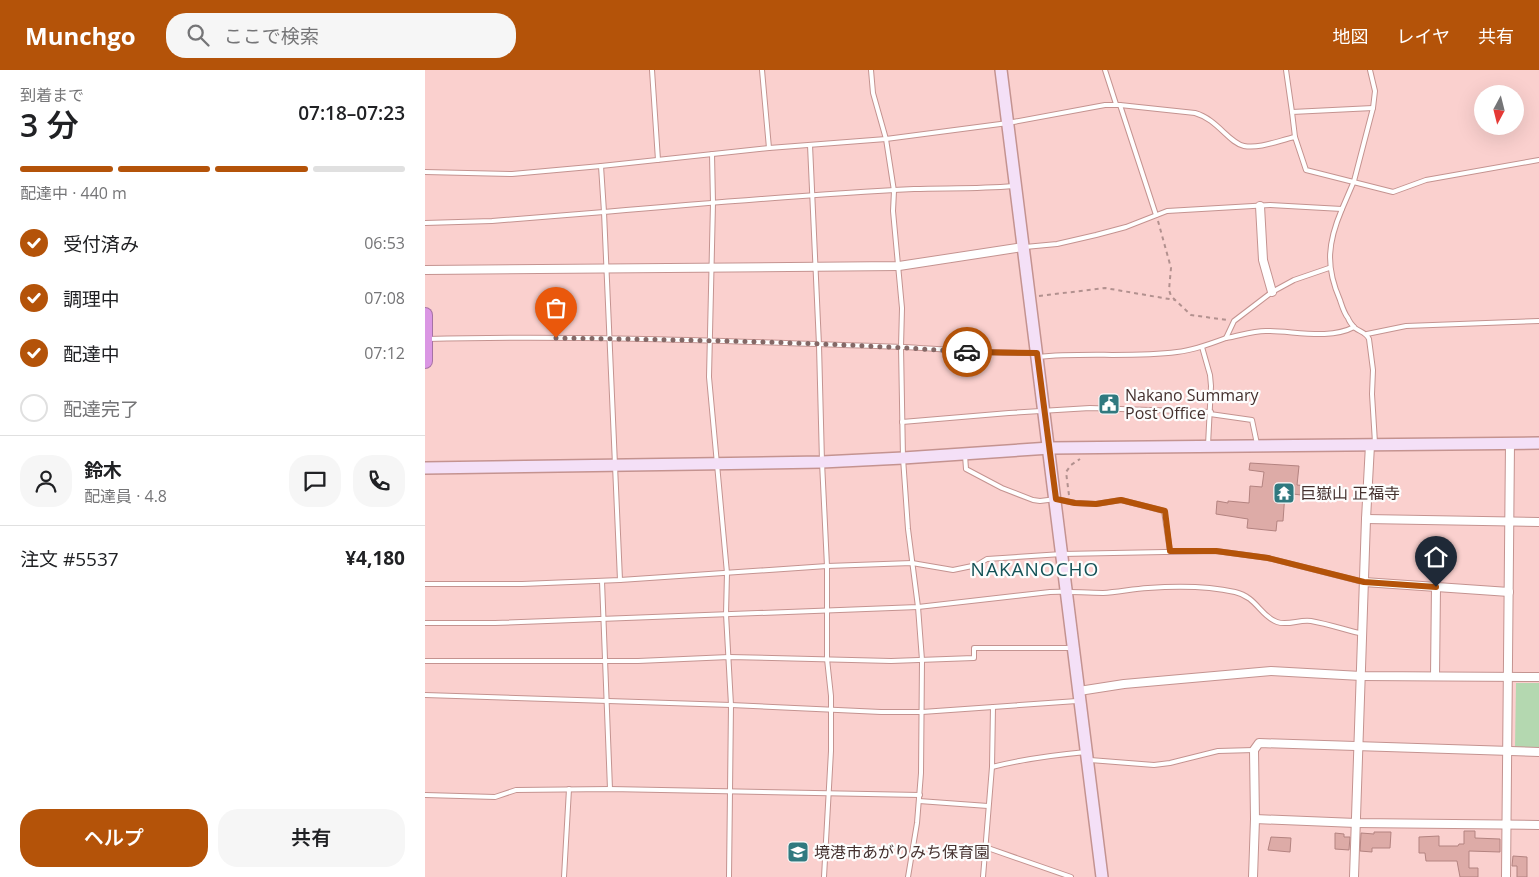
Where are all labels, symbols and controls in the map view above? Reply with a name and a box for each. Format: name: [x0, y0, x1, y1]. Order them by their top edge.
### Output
search box: [166, 13, 516, 58]
text: Munchgo: [25, 19, 136, 52]
icon: search: [184, 21, 212, 49]
text: ここで検索: [224, 23, 319, 49]
text: 地図: [1333, 24, 1369, 48]
text: レイヤ: [1397, 24, 1450, 48]
text: 共有: [1478, 24, 1514, 48]
text: 到着まで: [20, 84, 84, 106]
north arrow: [1474, 85, 1524, 135]
map controls: [1474, 85, 1524, 135]
text: 07:18–07:23: [298, 100, 405, 126]
text: 3 分: [20, 103, 79, 146]
text: 配達中 · 440 m: [20, 182, 127, 204]
icon: check: [20, 229, 48, 257]
text: 受付済み: [63, 231, 139, 257]
text: 06:53: [364, 232, 405, 254]
icon: check: [20, 284, 48, 312]
text: 調理中: [63, 286, 120, 312]
text: 07:08: [364, 287, 405, 309]
pin: [535, 287, 577, 338]
icon: bag: [542, 294, 570, 322]
courier: [942, 327, 992, 377]
icon: car: [953, 338, 981, 366]
icon: check: [20, 339, 48, 367]
text: 配達中: [63, 341, 120, 367]
text: 07:12: [364, 342, 405, 364]
place label: Nakano Summary Post Office: [1125, 384, 1259, 424]
public building icon: Nakano Summary Post Office: [1097, 392, 1121, 416]
text: 配達完了: [63, 396, 139, 422]
button: person: [20, 455, 72, 507]
button: chat: [289, 455, 341, 507]
button: phone: [353, 455, 405, 507]
text: 鈴木: [84, 457, 122, 483]
temple icon: 巨嶽山 正福寺: [1272, 481, 1296, 505]
place label: 巨嶽山 正福寺: [1300, 482, 1400, 504]
text: 配達員 · 4.8: [84, 485, 167, 507]
pin: [1415, 536, 1457, 587]
icon: home: [1422, 543, 1450, 571]
text: ¥4,180: [345, 545, 405, 571]
text: 注文 #5537: [20, 546, 119, 572]
district label: NAKANOCHO: [971, 556, 1099, 582]
button: ヘルプ: [20, 809, 208, 867]
button: 共有: [218, 809, 405, 867]
school or university icon: 境港市あがりみち保育園: [786, 840, 810, 864]
place label: 境港市あがりみち保育園: [814, 841, 990, 863]

